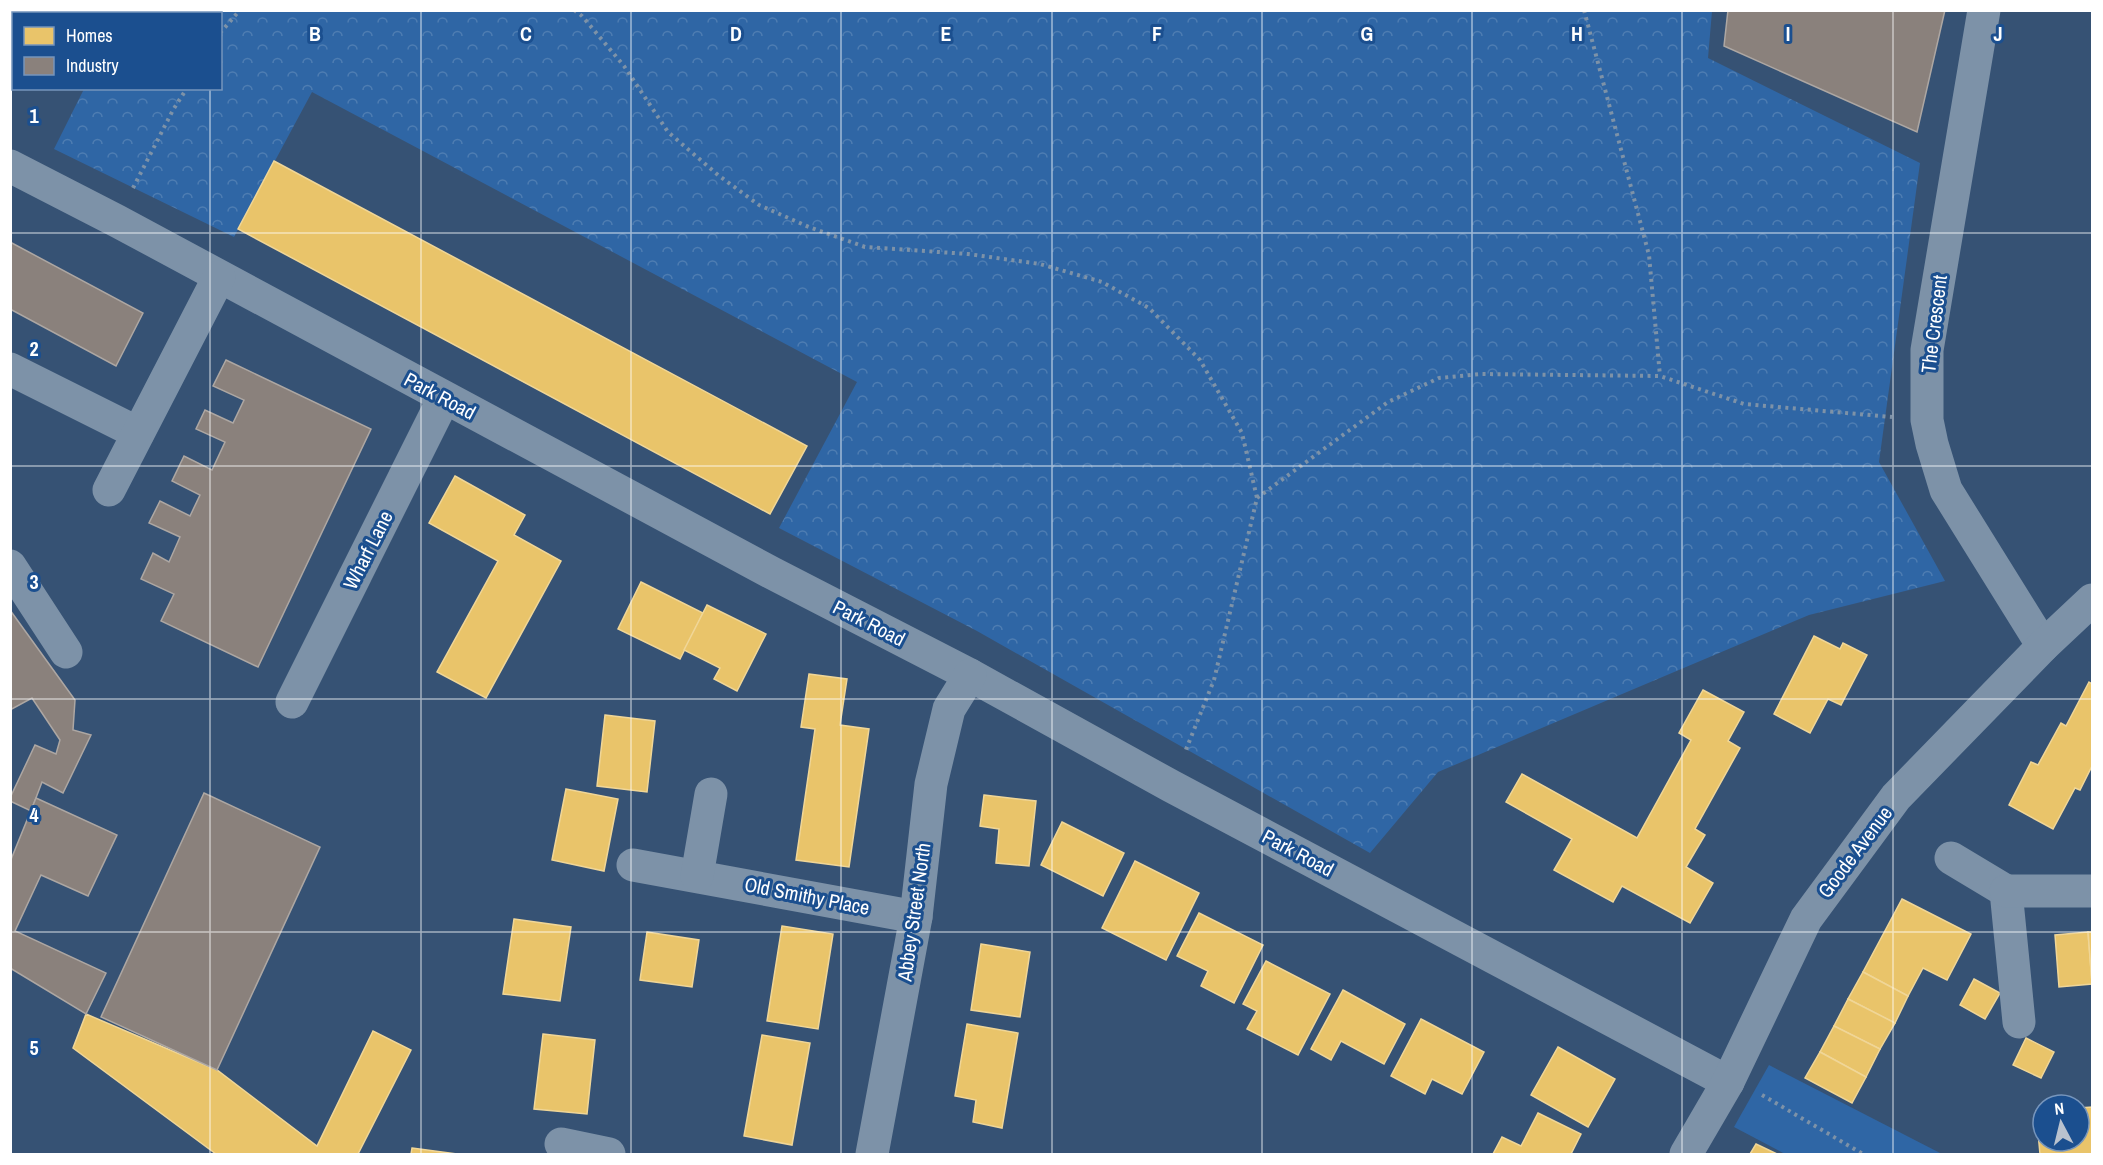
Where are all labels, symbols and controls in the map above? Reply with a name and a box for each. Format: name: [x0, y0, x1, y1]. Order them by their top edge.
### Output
legend: [12, 12, 222, 90]
text: B: [309, 20, 321, 47]
text: C: [520, 20, 532, 47]
text: D: [730, 20, 742, 47]
text: E: [941, 20, 952, 47]
text: F: [1152, 20, 1162, 47]
text: G: [1361, 20, 1373, 47]
text: H: [1571, 20, 1583, 47]
text: I: [1786, 20, 1790, 47]
text: J: [1993, 20, 2003, 47]
text: Homes: [66, 23, 113, 48]
text: Industry: [66, 53, 119, 78]
text: 1: [29, 102, 39, 129]
street label: The Crescent: [1914, 273, 1953, 374]
text: 2: [29, 335, 39, 362]
street label: Park Road: [400, 365, 481, 426]
street label: Wharf Lane: [336, 506, 399, 594]
text: 3: [29, 568, 39, 595]
street label: Park Road: [829, 593, 910, 652]
street label: Goode Avenue: [1811, 800, 1898, 903]
text: 4: [29, 801, 39, 828]
street label: Park Road: [1258, 822, 1339, 883]
street label: Abbey Street North: [890, 841, 937, 984]
street label: Old Smithy Place: [742, 870, 872, 921]
text: 5: [29, 1034, 39, 1061]
north arrow: [2031, 1093, 2091, 1153]
text: N: [2053, 1097, 2065, 1120]

